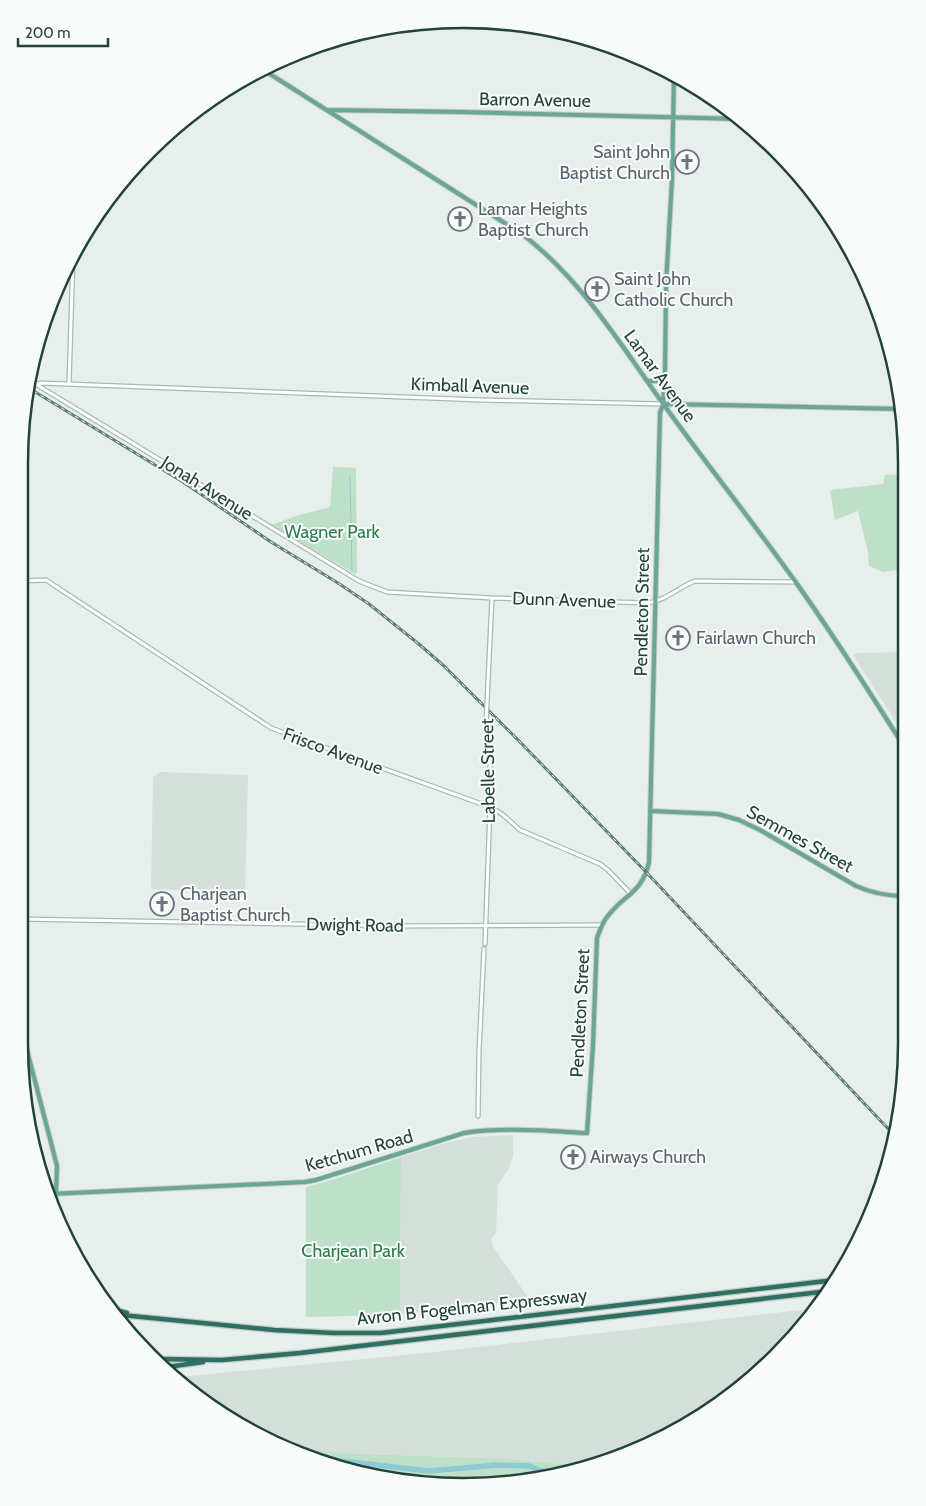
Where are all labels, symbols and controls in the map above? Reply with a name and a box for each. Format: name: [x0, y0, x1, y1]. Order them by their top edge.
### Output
scale bar: [18, 15, 108, 47]
text: 200 m: [25, 24, 70, 42]
street label: Barron Avenue: [479, 88, 591, 112]
place label: Saint John Baptist Church: [560, 141, 670, 184]
church icon: Saint John Baptist Church: [674, 149, 700, 175]
place label: Lamar Heights Baptist Church: [478, 198, 588, 241]
church icon: Lamar Heights Baptist Church: [447, 206, 473, 232]
place label: Saint John Catholic Church: [614, 268, 733, 311]
church icon: Saint John Catholic Church: [584, 276, 610, 302]
street label: Lamar Avenue: [619, 325, 701, 427]
street label: Kimball Avenue: [410, 373, 530, 399]
street label: Jonah Avenue: [156, 451, 257, 525]
park label: Wagner Park: [284, 521, 381, 543]
street label: Pendleton Street: [630, 547, 654, 677]
street label: Dunn Avenue: [512, 587, 616, 613]
church icon: Fairlawn Church: [665, 625, 691, 651]
place label: Fairlawn Church: [696, 627, 816, 649]
street label: Labelle Street: [476, 718, 500, 824]
street label: Frisco Avenue: [280, 723, 386, 779]
street label: Semmes Street: [743, 801, 857, 877]
place label: Charjean Baptist Church: [180, 883, 290, 926]
church icon: Charjean Baptist Church: [149, 891, 175, 917]
street label: Dwight Road: [306, 913, 404, 937]
street label: Pendleton Street: [566, 948, 594, 1078]
street label: Ketchum Road: [303, 1125, 415, 1177]
church icon: Airways Church: [560, 1144, 586, 1170]
place label: Airways Church: [590, 1146, 706, 1168]
park label: Charjean Park: [301, 1240, 406, 1262]
street label: Avron B Fogelman Expressway: [356, 1284, 588, 1330]

